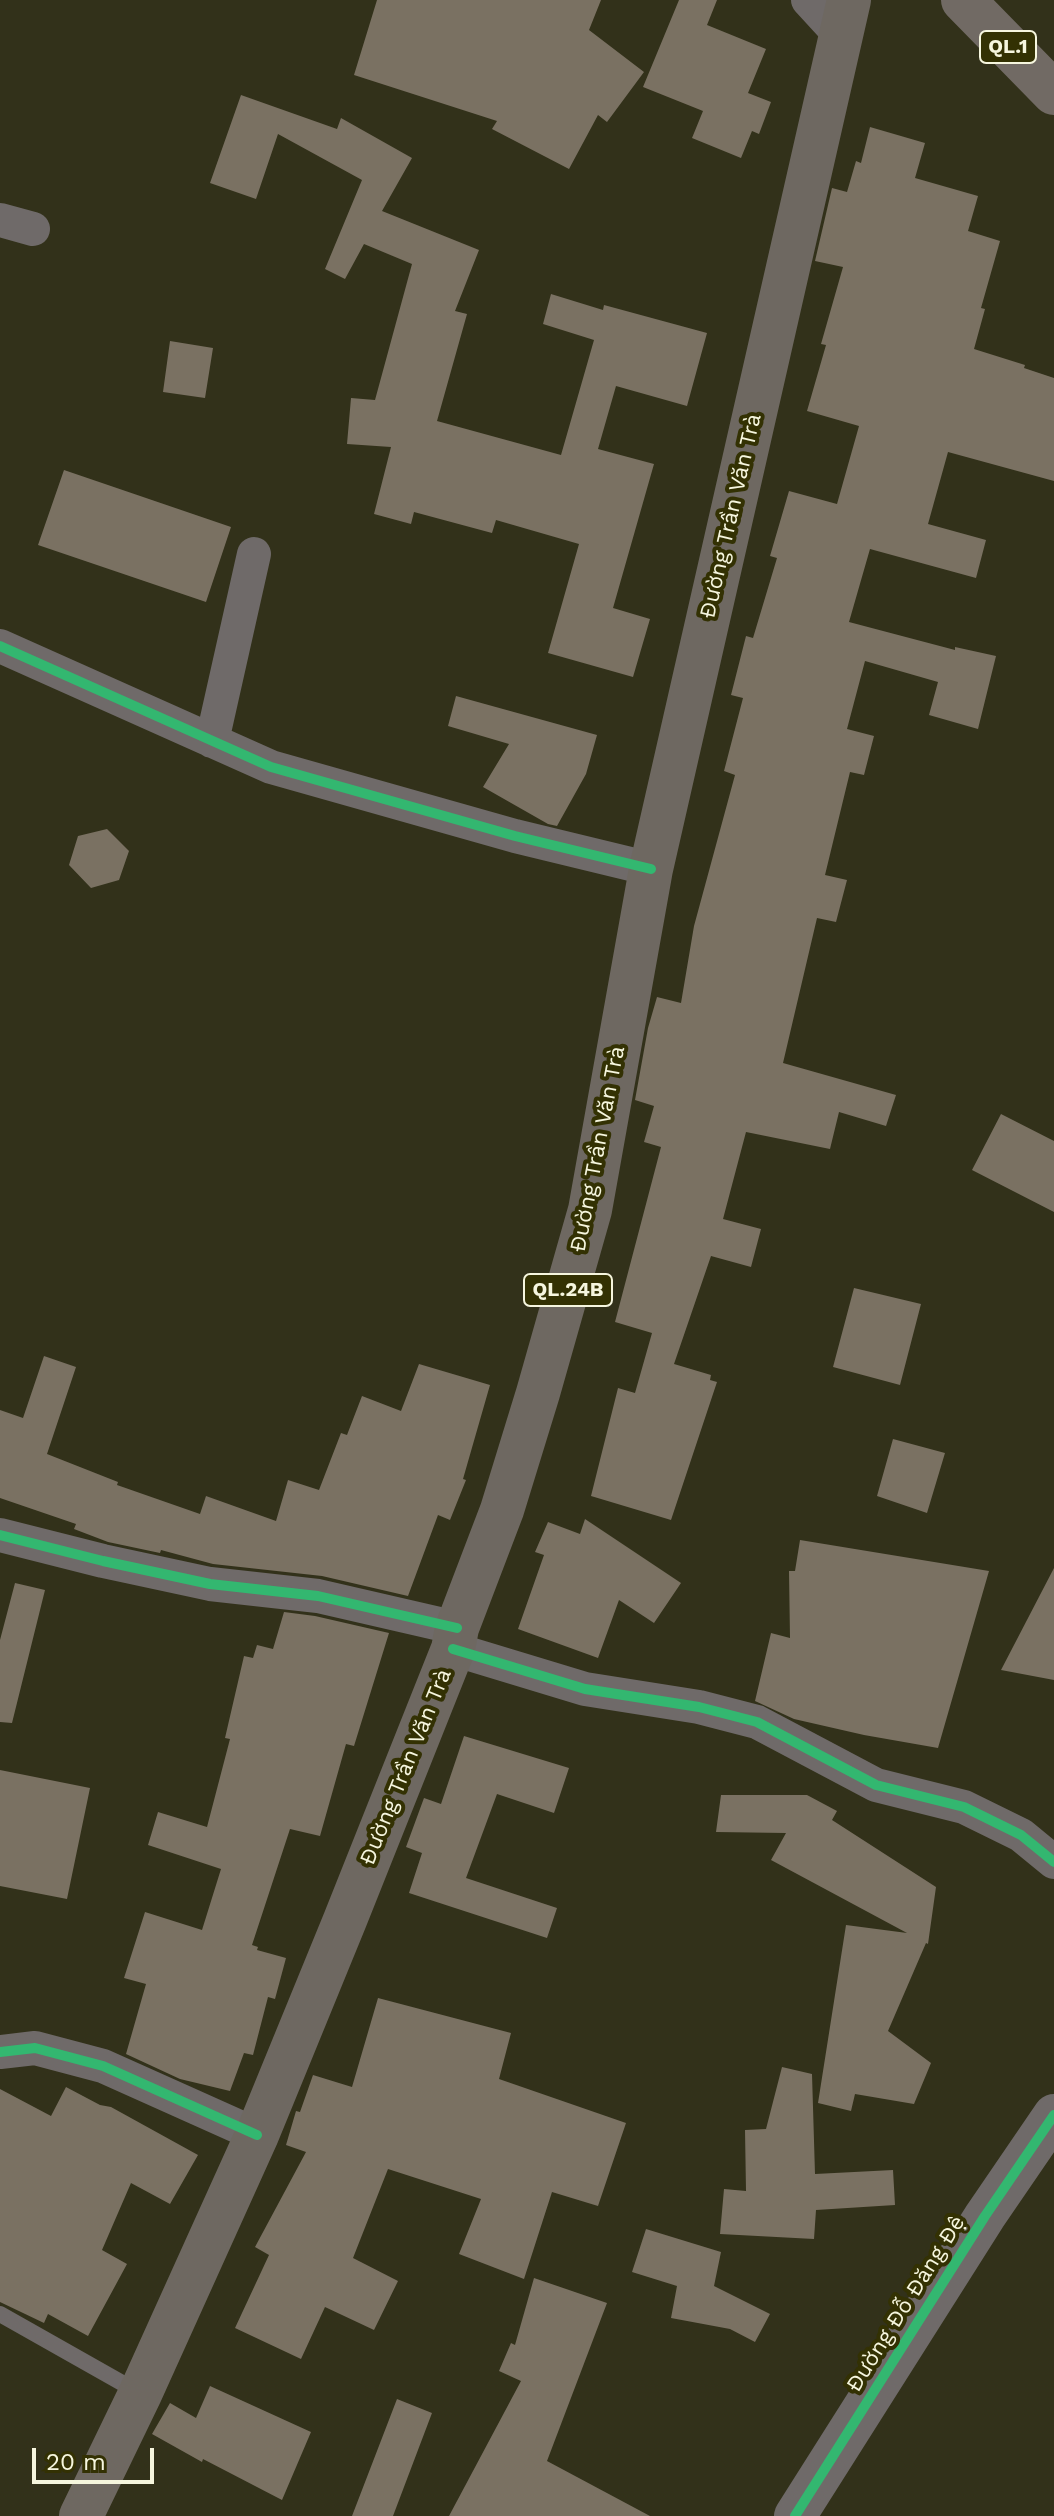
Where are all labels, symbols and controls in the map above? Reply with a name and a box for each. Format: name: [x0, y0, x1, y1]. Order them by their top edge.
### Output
road number: QL.1: [980, 31, 1036, 63]
street label: Đường Trần Văn Trà: [695, 411, 767, 621]
street label: Đường Trần Văn Trà: [565, 1044, 631, 1254]
road number: QL.24B: [524, 1274, 612, 1306]
street label: Đường Trần Văn Trà: [355, 1665, 457, 1869]
street label: Đường Đỗ Đăng Đệ: [841, 2211, 971, 2397]
scale bar: [36, 2432, 158, 2482]
text: 20 m: [46, 2448, 106, 2476]

